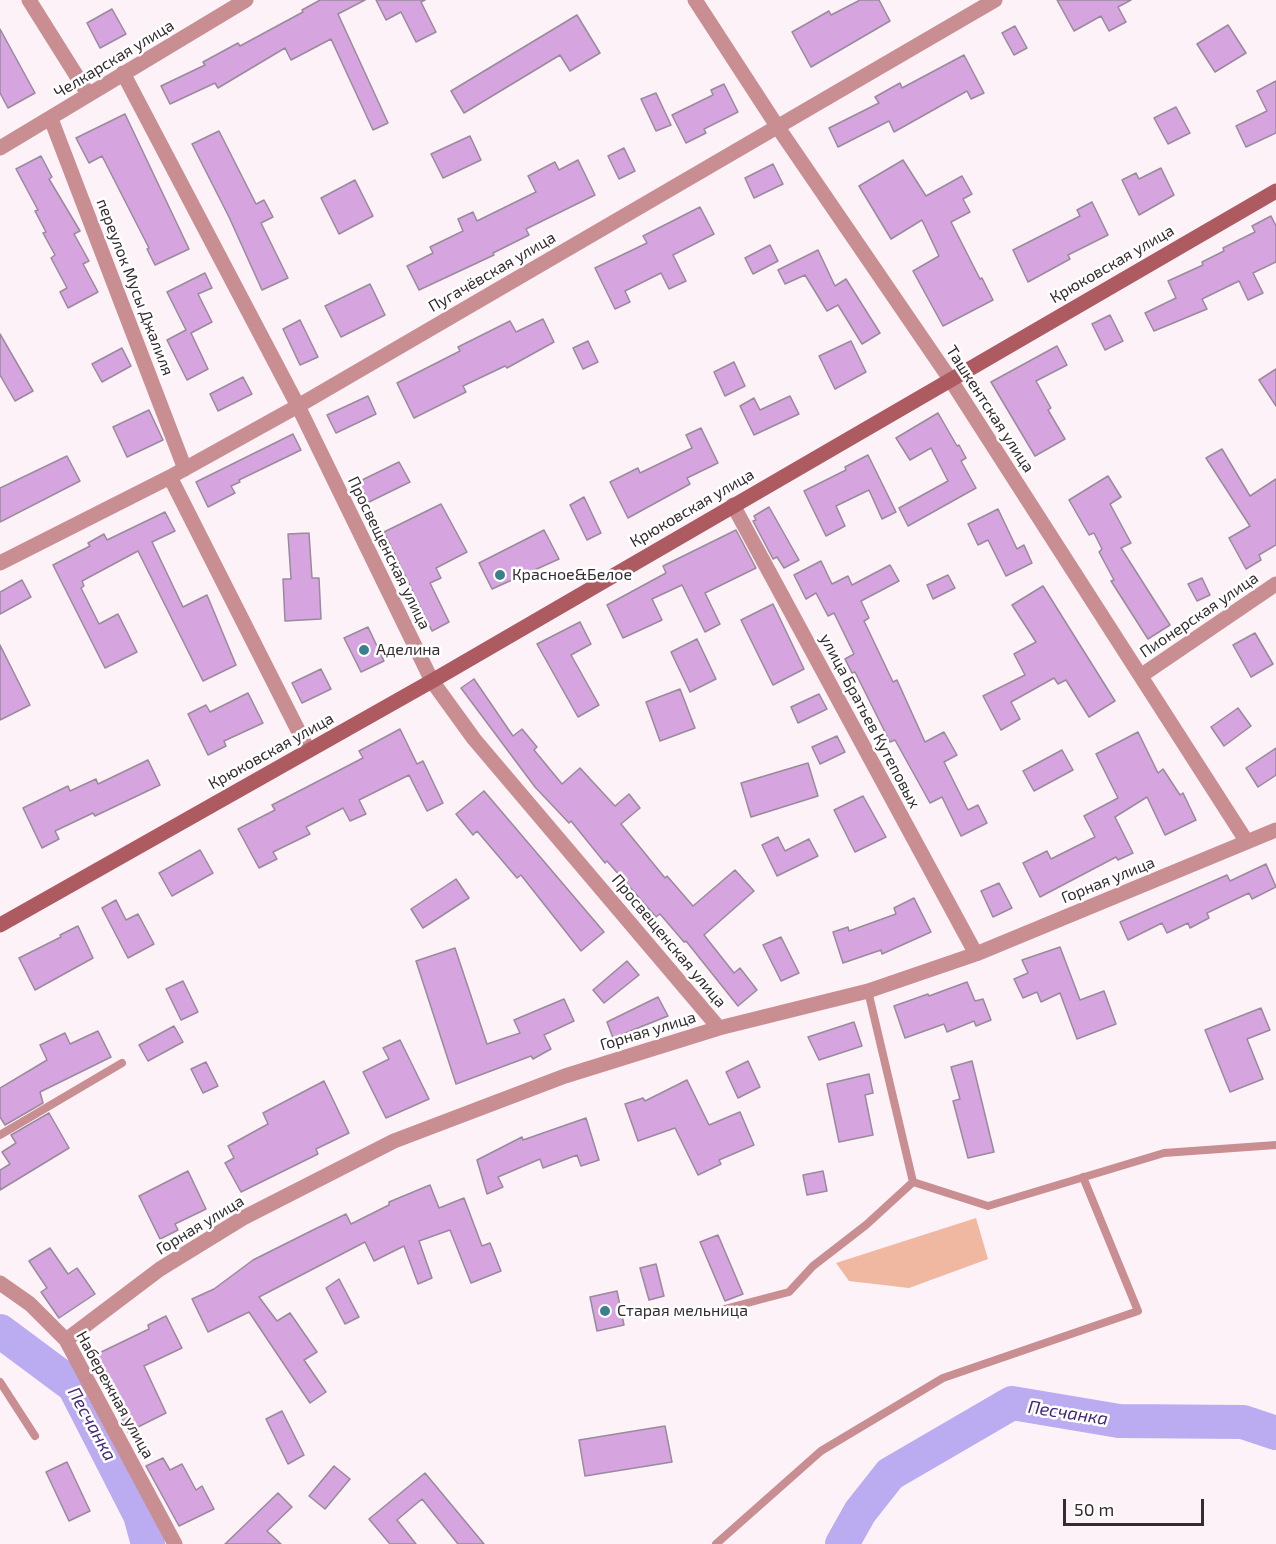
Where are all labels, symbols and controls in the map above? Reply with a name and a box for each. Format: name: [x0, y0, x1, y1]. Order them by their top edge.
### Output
street label: Челкарская улица: [51, 16, 177, 102]
street label: переулок Мусы Джалиля: [92, 196, 178, 378]
street label: Крюковская улица: [1046, 221, 1178, 307]
street label: Пугачёвская улица: [425, 228, 559, 316]
street label: Ташкентская улица: [942, 342, 1038, 476]
street label: Крюковская улица: [626, 465, 758, 551]
street label: Просвещенская улица: [344, 473, 434, 633]
place label: Красное&Белое: [512, 565, 632, 585]
marker: Красное&Белое: [493, 568, 507, 582]
street label: Пионерская улица: [1136, 568, 1262, 662]
street label: улица Братьев Кутеповых: [816, 631, 924, 811]
place label: Аделина: [376, 640, 440, 660]
marker: Аделина: [357, 643, 371, 657]
street label: Крюковская улица: [205, 709, 337, 793]
street label: Горная улица: [1058, 852, 1158, 908]
street label: Просвещенская улица: [608, 871, 730, 1011]
street label: Горная улица: [598, 1007, 698, 1055]
street label: Горная улица: [152, 1191, 248, 1259]
place label: Старая мельница: [617, 1301, 748, 1321]
marker: Старая мельница: [598, 1304, 612, 1318]
street label: Набережная улица: [72, 1328, 158, 1462]
water label: Песчанка: [63, 1383, 121, 1465]
water label: Песчанка: [1026, 1396, 1110, 1430]
scale bar: [1066, 1487, 1207, 1525]
text: 50 m: [1074, 1498, 1114, 1520]

